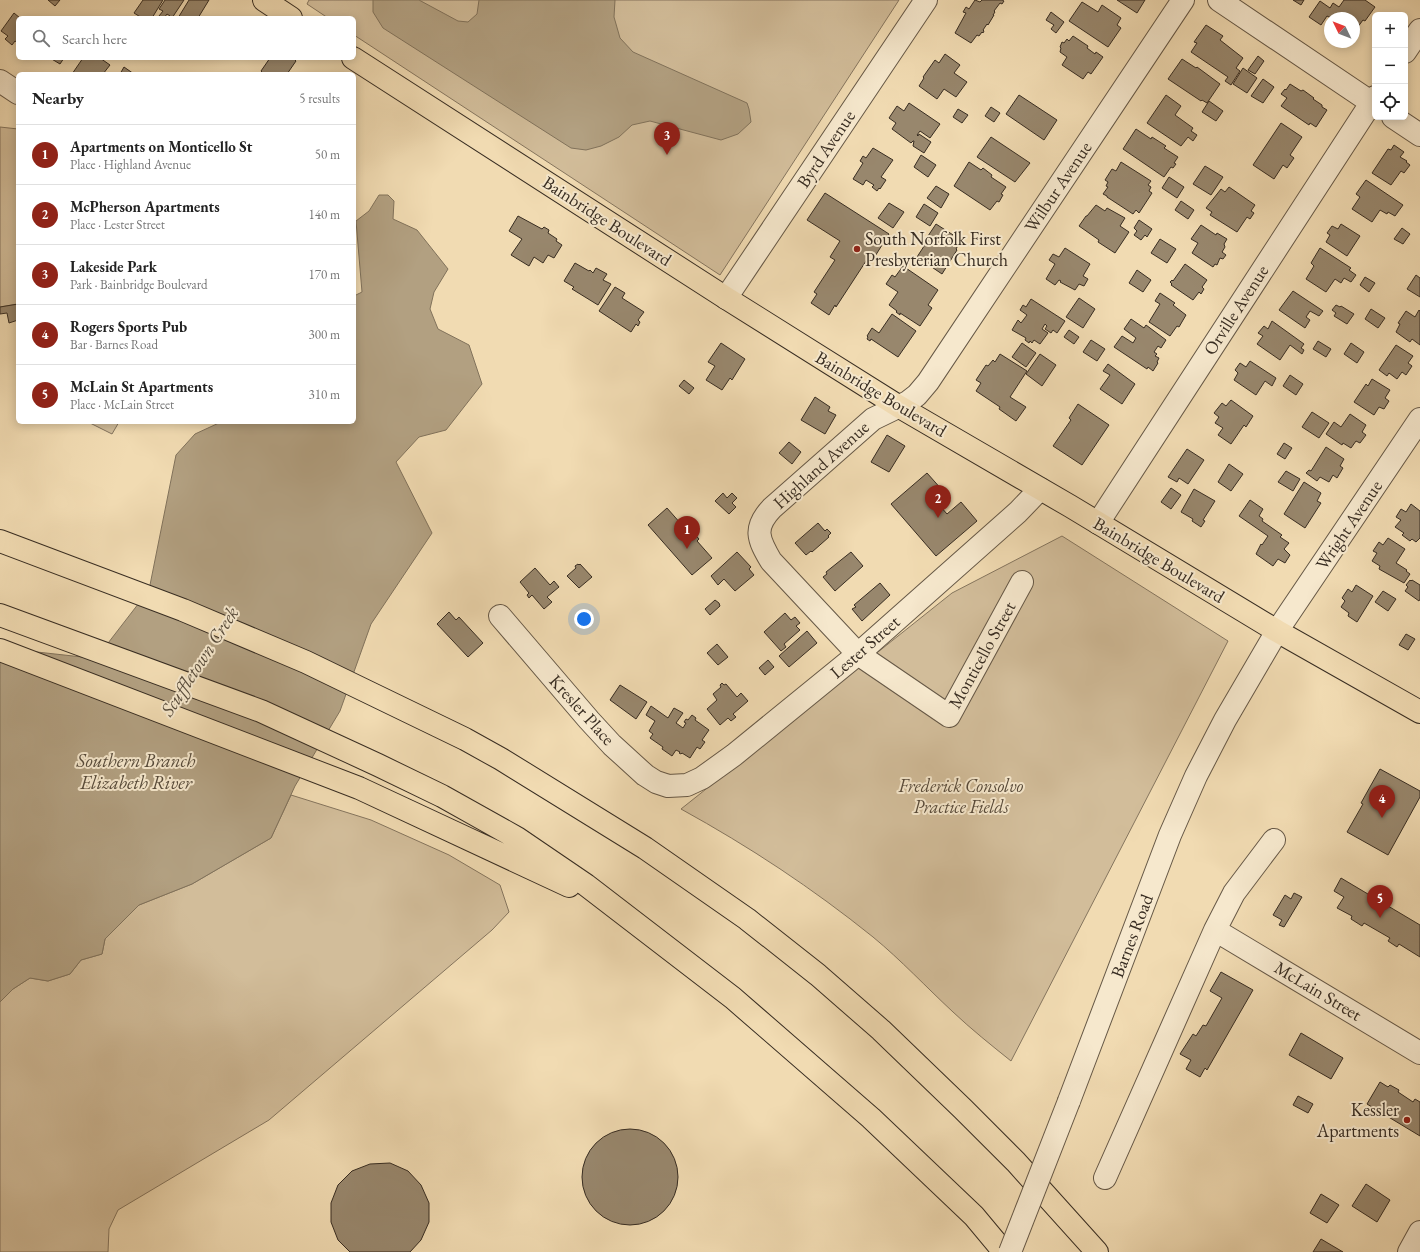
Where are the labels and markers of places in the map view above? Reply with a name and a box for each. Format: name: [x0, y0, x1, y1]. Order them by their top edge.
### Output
pin: 3: [654, 122, 680, 155]
place label: South Norfolk First Presbyterian Church: [865, 227, 1008, 271]
marker: South Norfolk First Presbyterian Church: [852, 244, 862, 254]
pin: 2: [925, 485, 951, 518]
pin: 1: [674, 516, 700, 549]
pin: 4: [1369, 785, 1395, 818]
pin: 5: [1367, 885, 1393, 918]
place label: Kessler Apartments: [1316, 1098, 1399, 1142]
marker: Kessler Apartments: [1402, 1115, 1412, 1125]

